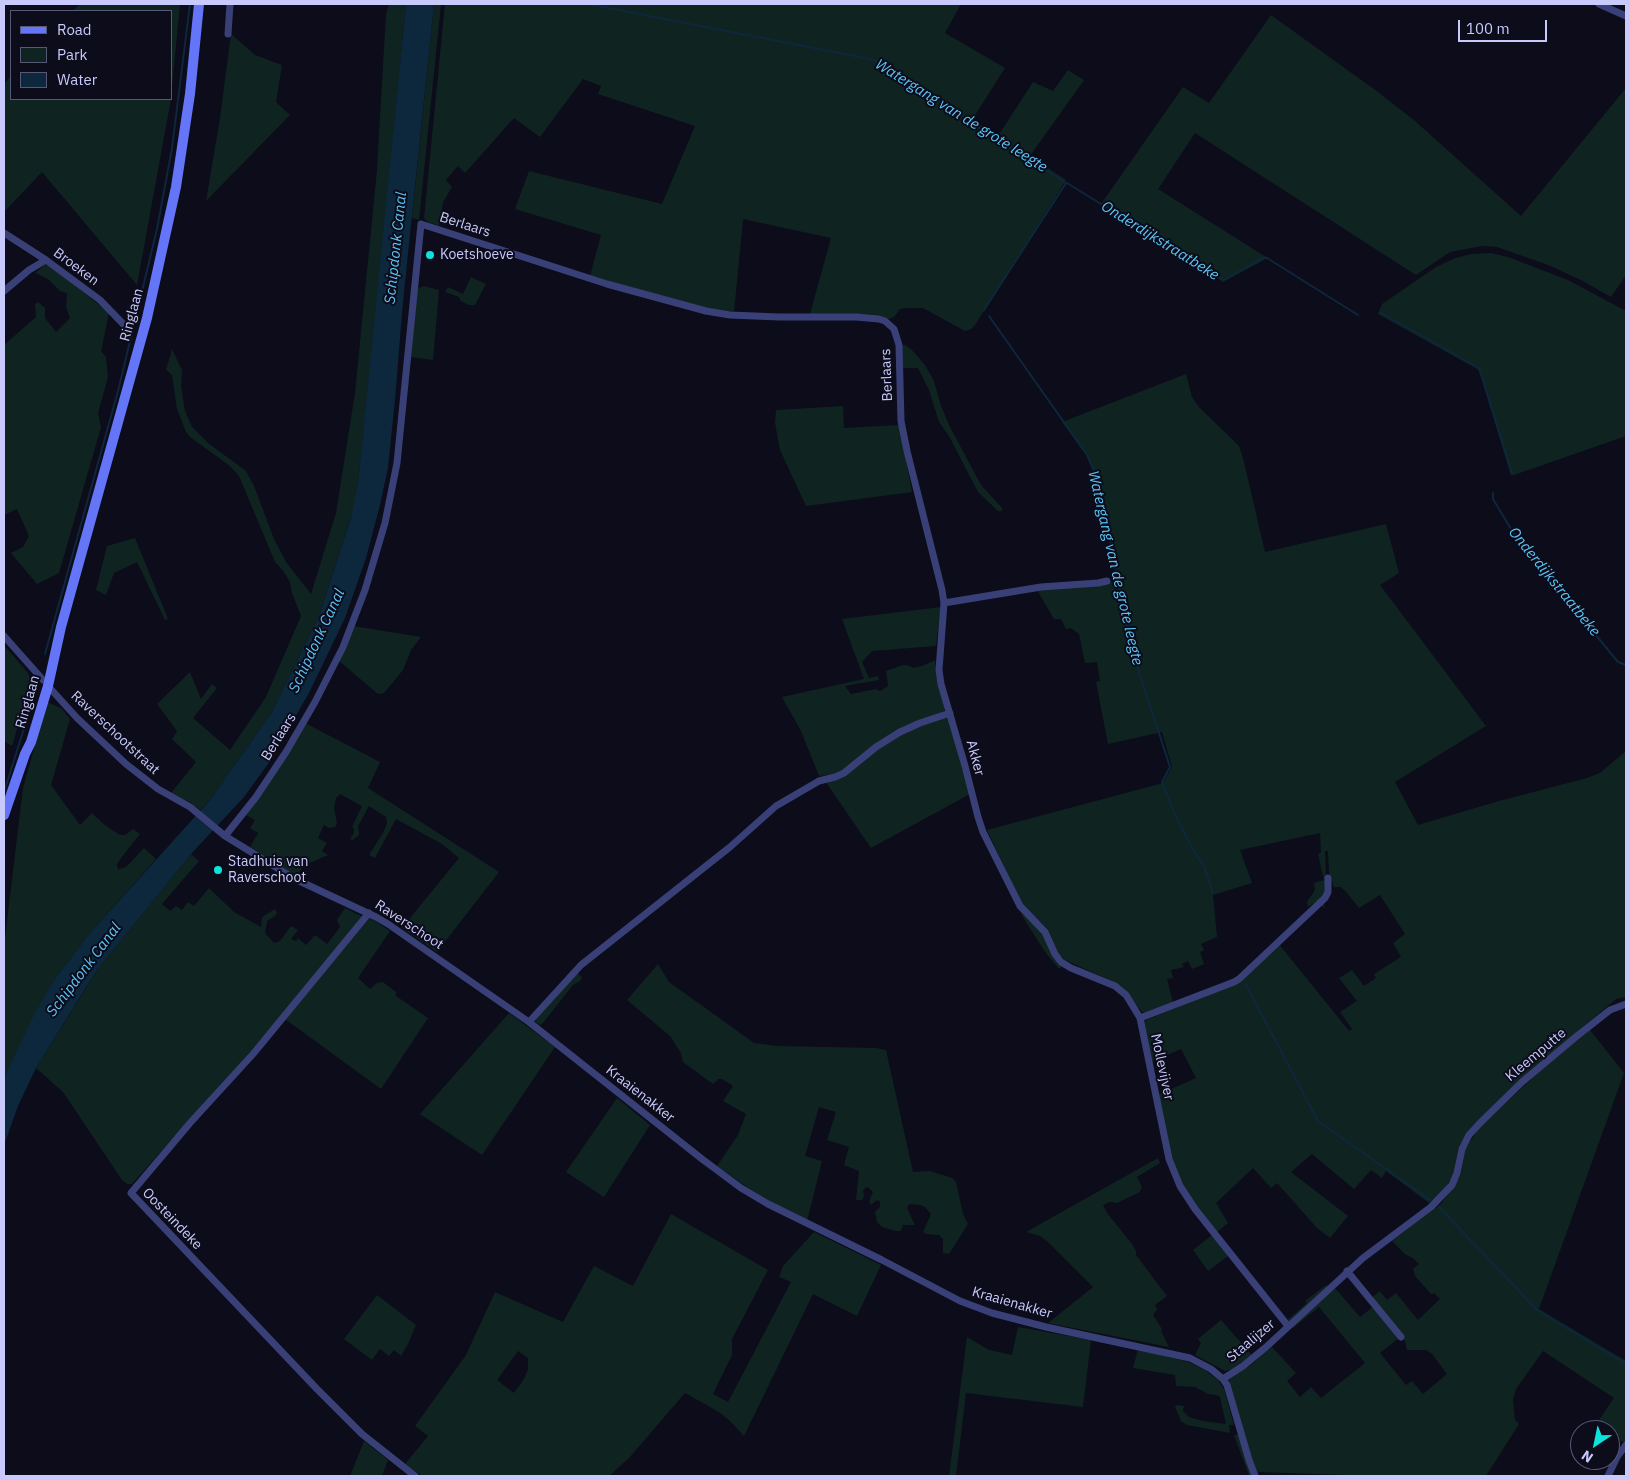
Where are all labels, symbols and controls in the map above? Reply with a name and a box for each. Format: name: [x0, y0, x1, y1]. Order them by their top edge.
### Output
legend: [10, 10, 172, 100]
scale bar: [1460, 10, 1549, 42]
text: 100 m: [1466, 19, 1510, 38]
text: Road: [57, 20, 92, 39]
text: Park: [57, 45, 87, 64]
water label: Watergang van de grote leegte: [872, 56, 1050, 176]
text: Water: [57, 70, 97, 89]
water label: Schipdonk Canal: [381, 191, 411, 305]
water label: Onderdijkstraatbeke: [1098, 198, 1222, 284]
street label: Berlaars: [437, 209, 493, 241]
street label: Broeken: [50, 244, 102, 290]
place label: Koetshoeve: [440, 247, 514, 263]
marker: Koetshoeve: [424, 249, 436, 261]
street label: Ringlaan: [117, 286, 147, 344]
street label: Berlaars: [878, 348, 896, 402]
water label: Watergang van de grote leegte: [1084, 469, 1146, 667]
water label: Onderdijkstraatbeke: [1504, 524, 1604, 640]
water label: Schipdonk Canal: [285, 586, 349, 696]
street label: Ringlaan: [12, 673, 44, 731]
street label: Raverschootstraat: [67, 688, 163, 778]
street label: Berlaars: [258, 710, 300, 764]
street label: Akker: [962, 738, 988, 778]
place label: Stadhuis van Raverschoot: [228, 854, 308, 886]
marker: Stadhuis van Raverschoot: [212, 864, 224, 876]
street label: Raverschoot: [372, 897, 446, 953]
water label: Schipdonk Canal: [43, 920, 125, 1020]
street label: Kleemputte: [1502, 1025, 1570, 1085]
street label: Mollevijver: [1147, 1032, 1177, 1102]
street label: Kraaienakker: [602, 1062, 678, 1126]
street label: Oosteindeke: [138, 1185, 206, 1253]
street label: Kraaienakker: [970, 1284, 1054, 1322]
street label: Staalijzer: [1223, 1316, 1279, 1366]
north arrow: [1570, 1420, 1620, 1470]
text: N: [1578, 1446, 1596, 1467]

